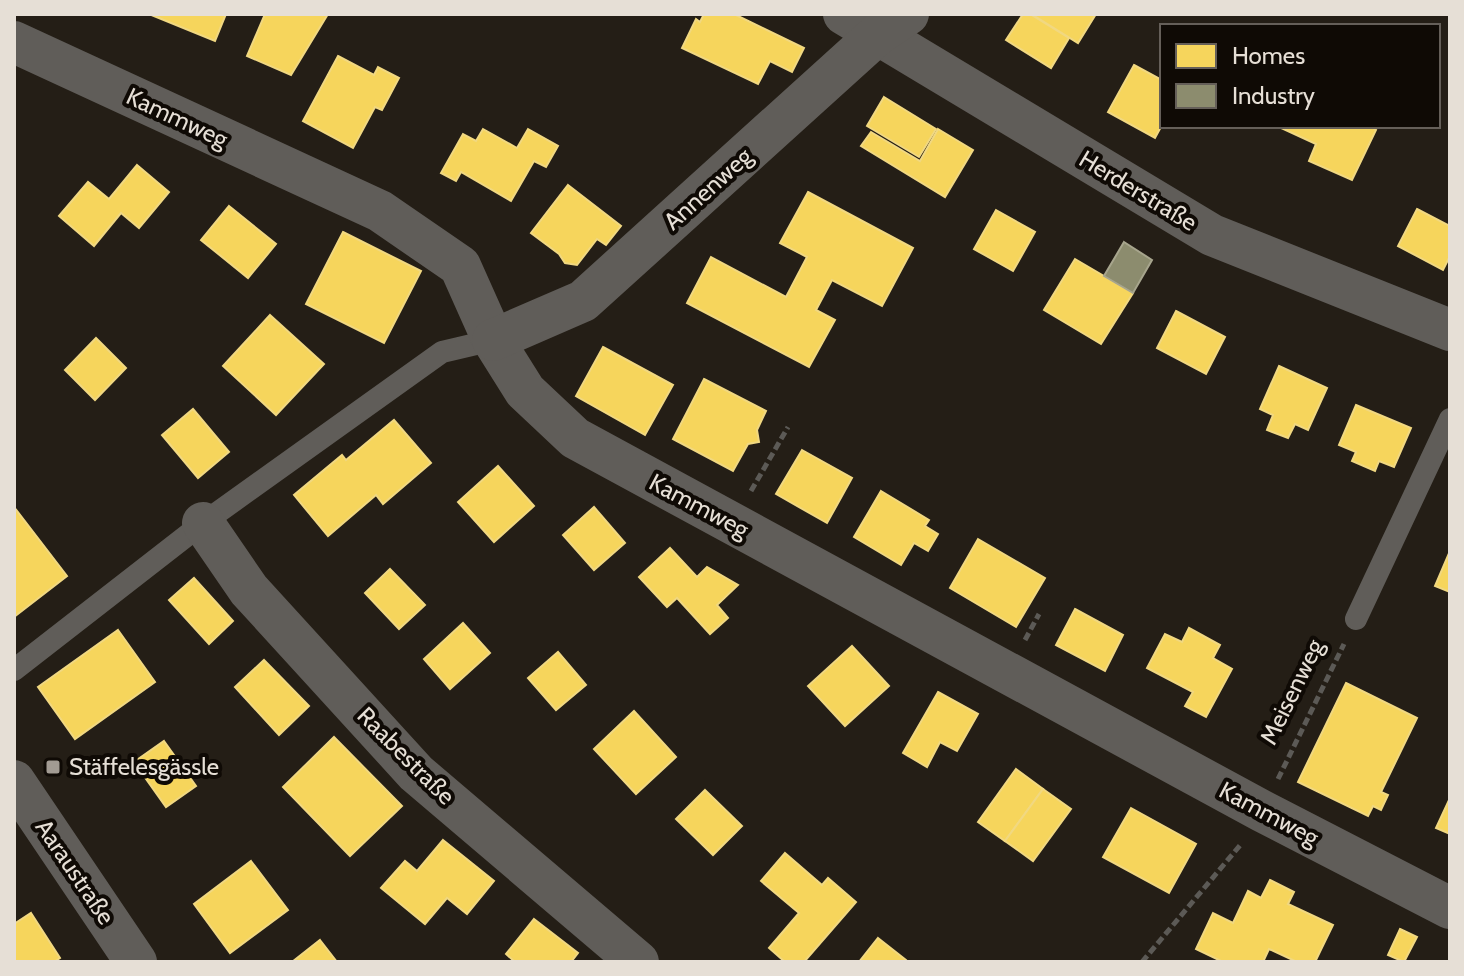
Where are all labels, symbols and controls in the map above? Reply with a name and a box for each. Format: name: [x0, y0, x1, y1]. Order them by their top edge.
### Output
legend: [1160, 24, 1440, 128]
text: Homes: [1232, 41, 1305, 70]
street label: Kammweg: [122, 81, 233, 154]
text: Industry: [1232, 81, 1315, 110]
street label: Annenweg: [658, 141, 759, 236]
street label: Herderstraße: [1074, 144, 1202, 237]
street label: Kammweg: [645, 467, 755, 544]
street label: Meisenweg: [1254, 633, 1330, 749]
street label: Raabestraße: [352, 701, 461, 810]
place label: Stäffelesgässle: [69, 752, 219, 781]
marker: Stäffelesgässle: [44, 758, 62, 776]
street label: Kammweg: [1215, 775, 1325, 852]
street label: Aaraustraße: [30, 814, 121, 930]

